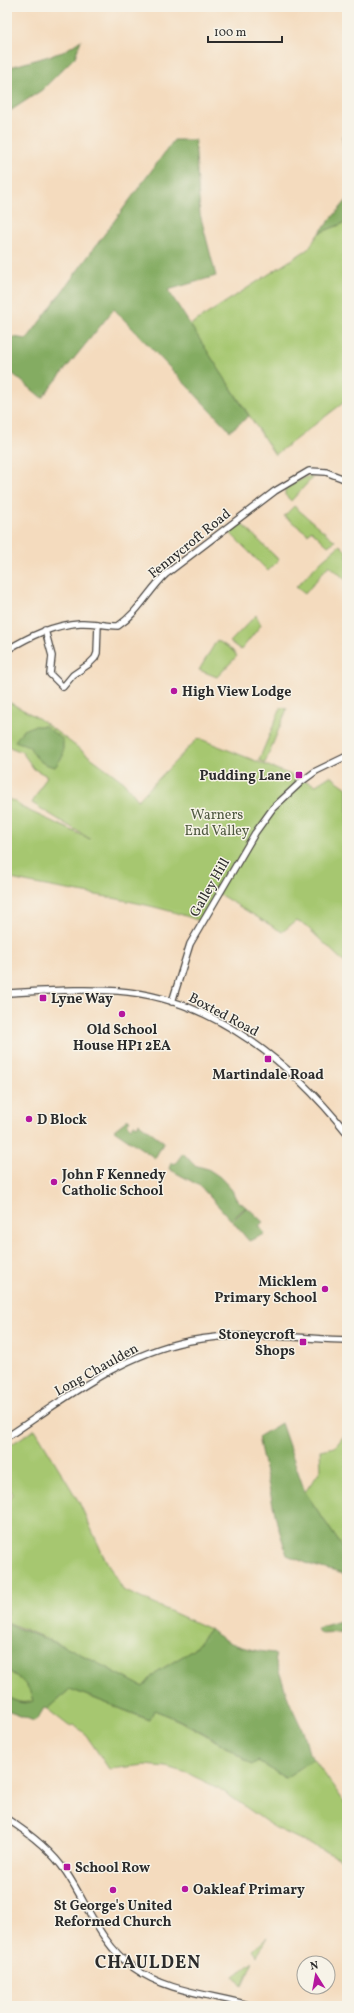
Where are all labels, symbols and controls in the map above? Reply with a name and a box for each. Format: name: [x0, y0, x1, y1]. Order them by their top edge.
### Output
scale bar: [208, 18, 282, 44]
text: 100 m: [214, 25, 247, 41]
street label: Fennycroft Road: [145, 505, 235, 583]
place label: High View Lodge: [182, 683, 291, 702]
marker: High View Lodge: [169, 686, 179, 696]
place label: Pudding Lane: [200, 767, 291, 786]
marker: Pudding Lane: [294, 770, 304, 780]
park label: Warners End Valley: [185, 806, 250, 841]
street label: Galley Hill: [186, 855, 235, 921]
street label: Boxted Road: [185, 989, 262, 1042]
place label: Lyne Way: [51, 990, 113, 1009]
marker: Lyne Way: [38, 993, 48, 1003]
marker: Old School House HP1 2EA: [117, 1009, 127, 1019]
place label: Old School House HP1 2EA: [73, 1021, 171, 1056]
marker: Martindale Road: [263, 1054, 273, 1064]
place label: Martindale Road: [212, 1066, 324, 1085]
place label: D Block: [37, 1111, 88, 1130]
marker: D Block: [24, 1114, 34, 1124]
place label: John F Kennedy Catholic School: [61, 1166, 166, 1201]
marker: John F Kennedy Catholic School: [49, 1177, 59, 1187]
place label: Micklem Primary School: [214, 1273, 317, 1308]
marker: Micklem Primary School: [320, 1284, 330, 1294]
place label: Stoneycroft Shops: [218, 1326, 295, 1361]
marker: Stoneycroft Shops: [298, 1337, 308, 1347]
street label: Long Chaulden: [51, 1339, 142, 1401]
place label: School Row: [75, 1859, 150, 1878]
marker: School Row: [62, 1862, 72, 1872]
place label: Oakleaf Primary: [193, 1881, 305, 1900]
marker: Oakleaf Primary: [180, 1884, 190, 1894]
marker: St George's United Reformed Church: [108, 1885, 118, 1895]
place label: St George's United Reformed Church: [54, 1897, 173, 1932]
district label: CHAULDEN: [95, 1951, 201, 1976]
north arrow: [296, 1955, 336, 1995]
text: N: [309, 1959, 320, 1975]

